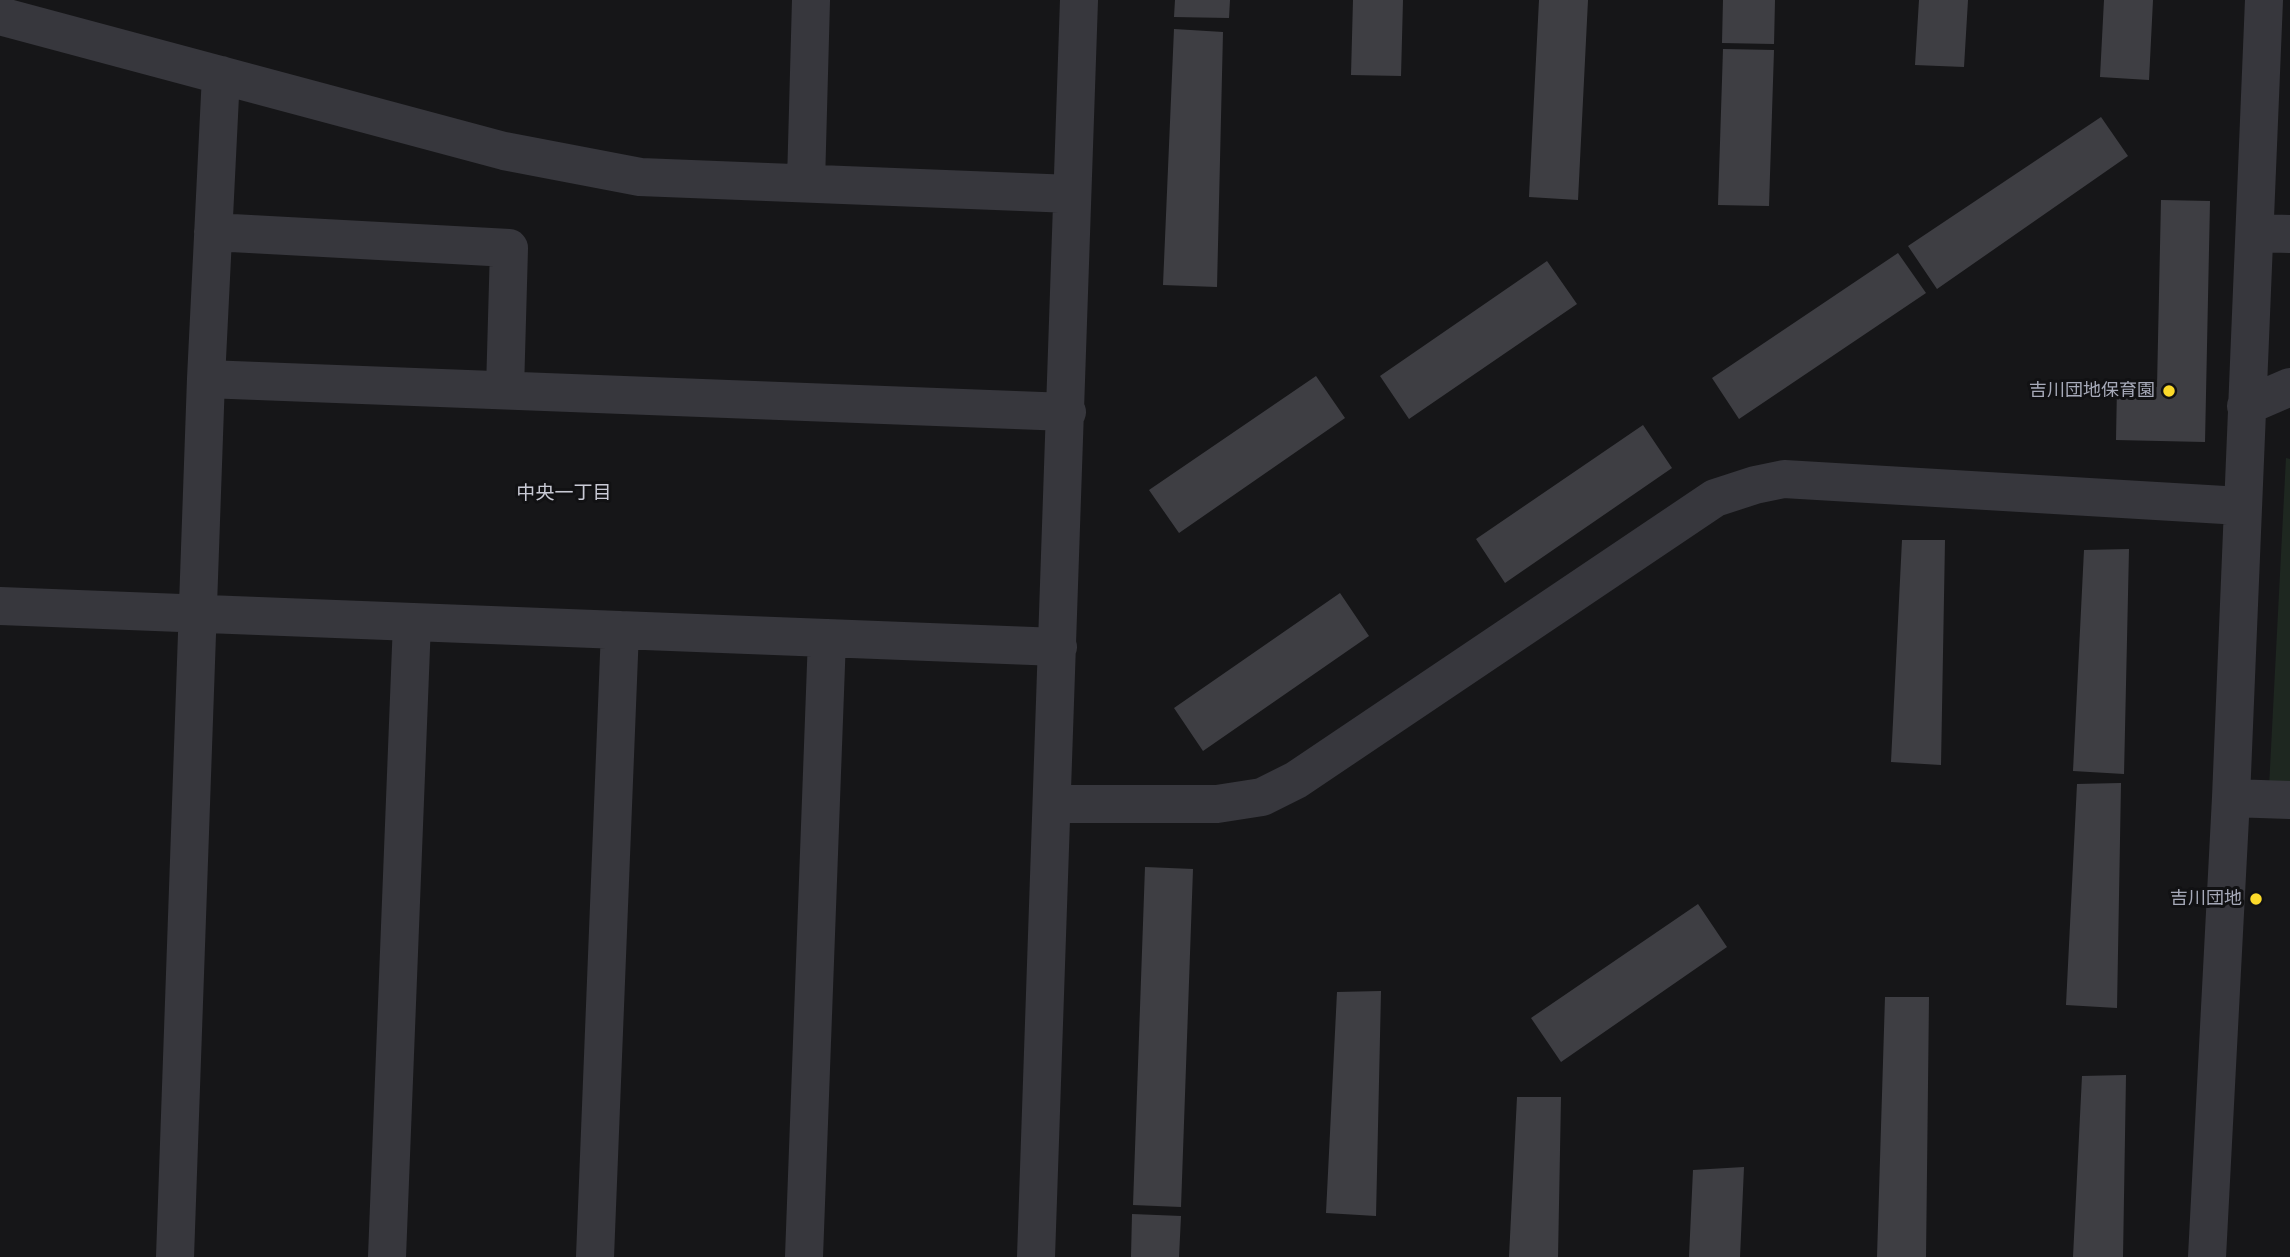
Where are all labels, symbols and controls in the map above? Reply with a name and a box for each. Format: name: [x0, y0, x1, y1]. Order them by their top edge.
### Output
place label: 吉川団地保育園: [2029, 380, 2155, 402]
marker: 吉川団地保育園: [2161, 383, 2177, 399]
district label: 中央一丁目: [517, 483, 611, 505]
place label: 吉川団地: [2170, 888, 2242, 910]
marker: 吉川団地: [2248, 891, 2264, 907]

